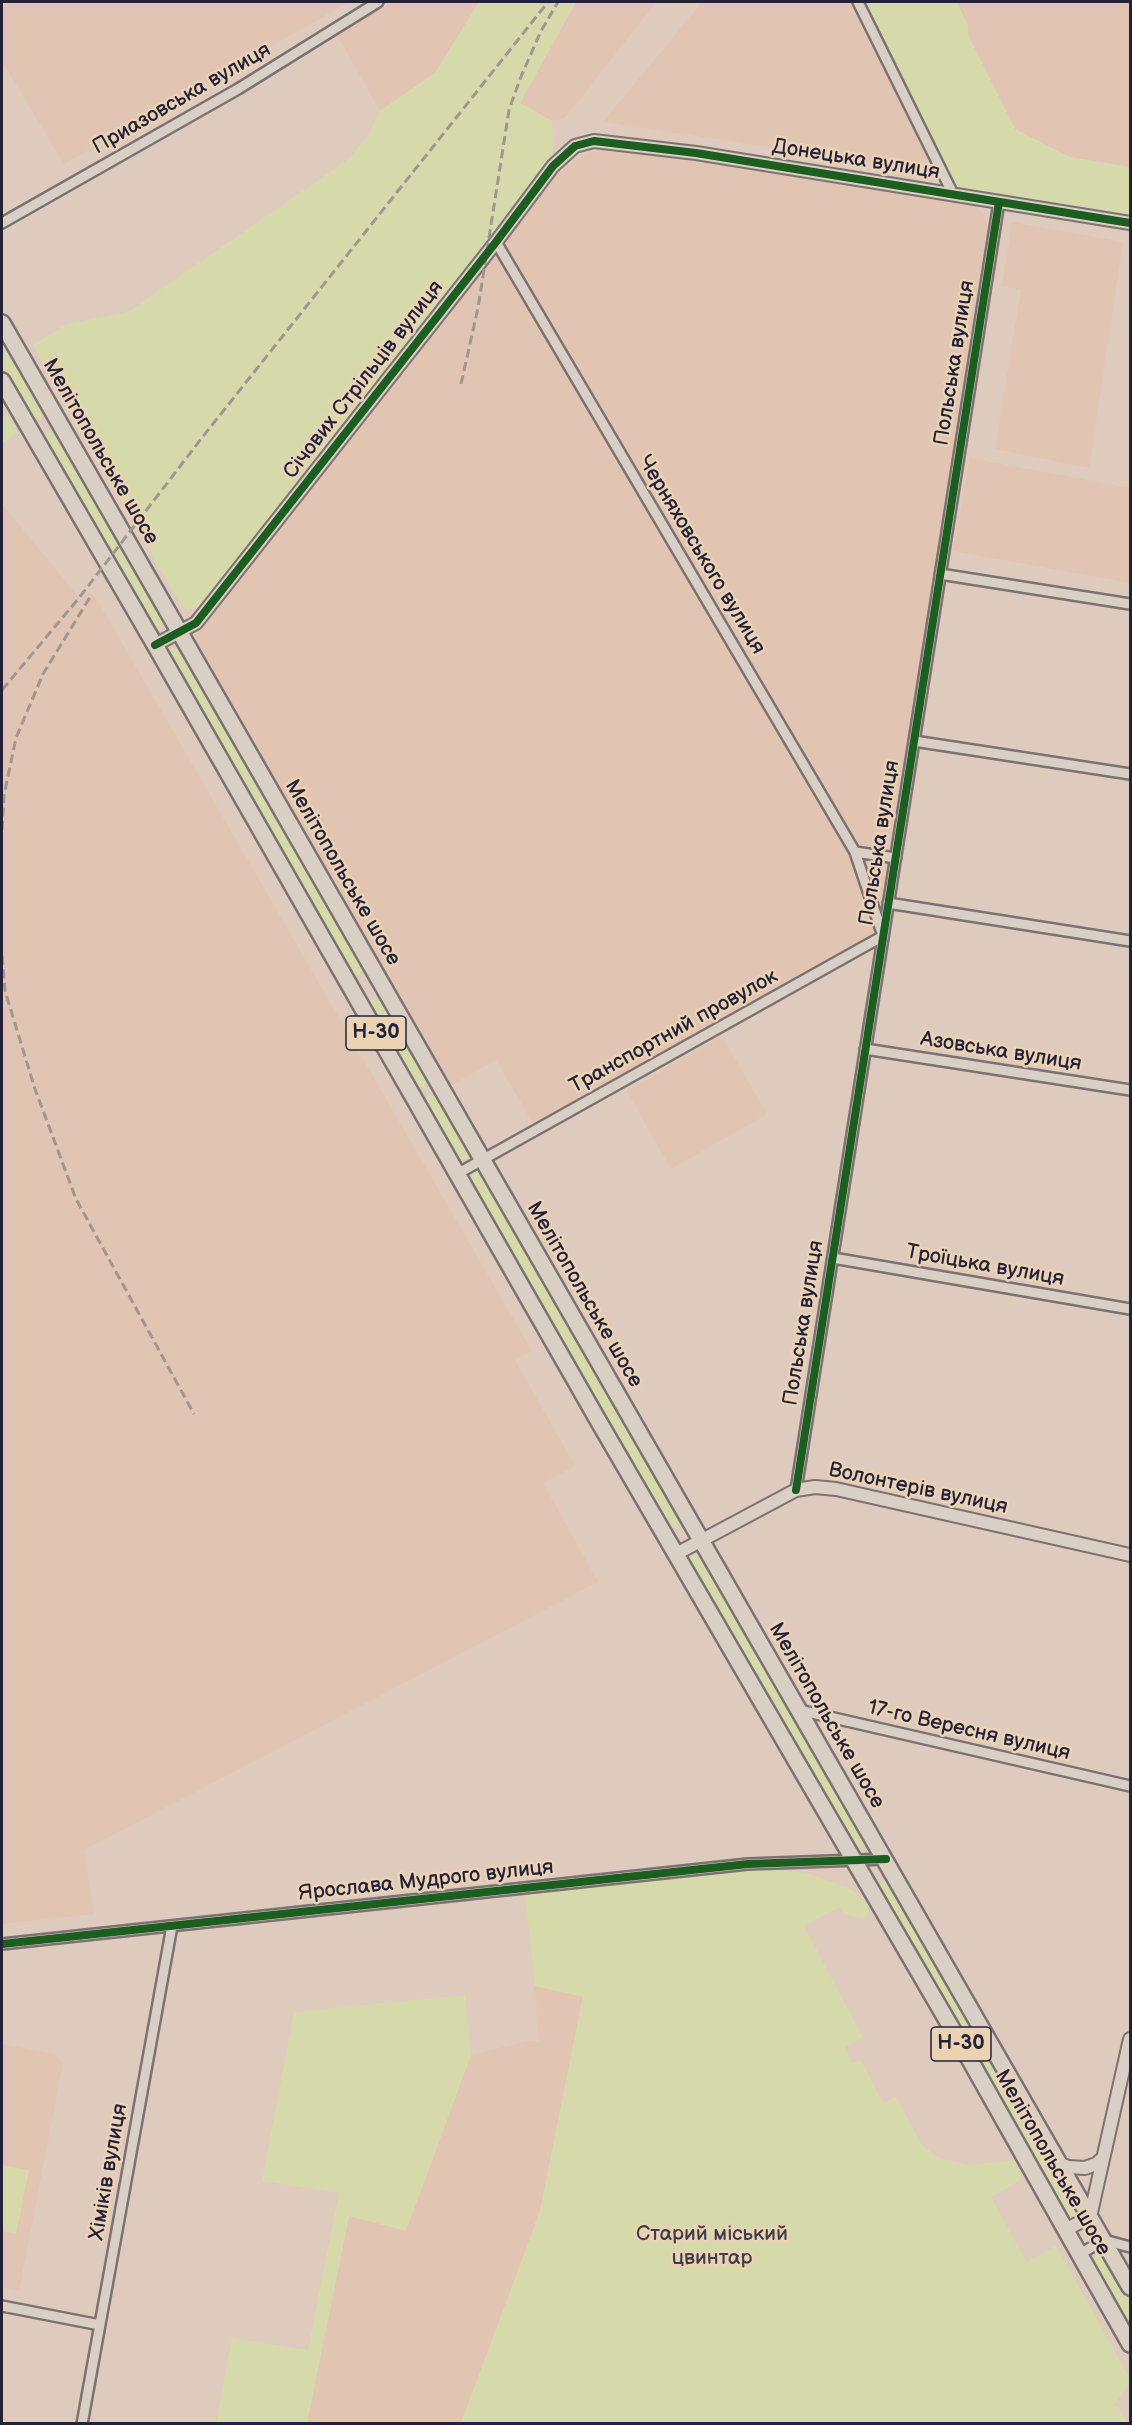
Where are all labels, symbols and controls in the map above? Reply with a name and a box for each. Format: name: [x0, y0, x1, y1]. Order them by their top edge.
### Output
street label: Приазовська вулиця: [88, 38, 276, 160]
street label: Донецька вулиця: [770, 134, 942, 186]
street label: Січових Стрільців вулиця: [279, 276, 449, 484]
street label: Польська вулиця: [930, 279, 980, 447]
street label: Мелітопольське шосе: [37, 355, 163, 549]
street label: Черняховського вулиця: [632, 451, 770, 659]
street label: Польська вулиця: [855, 759, 905, 927]
street label: Мелітопольське шосе: [279, 776, 405, 970]
street label: Транспортний провулок: [566, 964, 782, 1100]
road number: Н-30: [346, 1016, 406, 1050]
street label: Азовська вулиця: [919, 1027, 1083, 1077]
street label: Мелітопольське шосе: [521, 1198, 647, 1392]
street label: Польська вулиця: [779, 1239, 829, 1407]
street label: Троїцька вулиця: [904, 1240, 1066, 1292]
street label: Волонтерів вулиця: [826, 1458, 1010, 1520]
street label: Мелітопольське шосе: [763, 1619, 889, 1813]
street label: 17-го Вересня вулиця: [865, 1695, 1073, 1767]
street label: Ярослава Мудрого вулиця: [297, 1855, 555, 1907]
road number: Н-30: [931, 2027, 991, 2061]
street label: Мелітопольське шосе: [989, 2066, 1115, 2260]
street label: Хіміків вулиця: [85, 2102, 133, 2242]
park label: Старий міський цвинтар: [636, 2222, 788, 2272]

